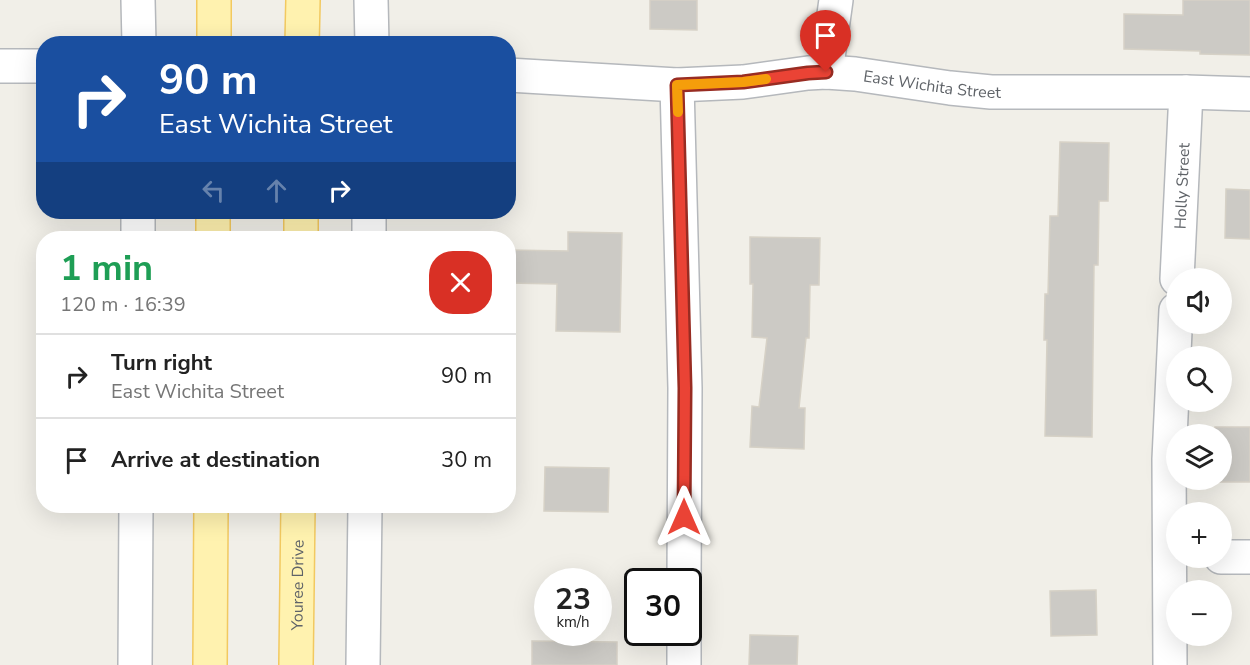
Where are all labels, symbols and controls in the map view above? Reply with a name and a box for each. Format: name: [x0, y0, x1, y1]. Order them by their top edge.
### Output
pin: [800, 10, 851, 72]
icon: arrive: [809, 19, 842, 52]
text: 90 m: [159, 52, 258, 109]
icon: right: [60, 60, 138, 138]
street label: East Wichita Street: [862, 65, 1001, 104]
text: East Wichita Street: [159, 106, 393, 143]
street label: Holly Street: [1169, 142, 1196, 230]
icon: left: [197, 174, 230, 207]
icon: ahead: [260, 174, 293, 207]
icon: right: [323, 174, 356, 207]
text: 1 min: [60, 244, 153, 293]
button: close: [429, 251, 492, 314]
map controls: [1166, 268, 1232, 646]
button: sound: [1166, 268, 1232, 334]
text: 120 m · 16:39: [60, 291, 186, 318]
button: search: [1166, 346, 1232, 412]
text: Turn right: [111, 348, 212, 378]
icon: right: [60, 360, 93, 393]
text: 90 m: [441, 361, 492, 391]
text: East Wichita Street: [111, 378, 284, 405]
button: layers: [1166, 424, 1232, 490]
icon: arrive: [60, 444, 93, 477]
text: Arrive at destination: [111, 445, 320, 475]
text: 30 m: [441, 445, 492, 475]
position arrow: [652, 485, 716, 549]
button: +: [1166, 502, 1232, 568]
street label: Youree Drive: [286, 539, 310, 632]
speed limit sign: 30: [624, 568, 702, 646]
text: 23: [555, 579, 591, 620]
button: −: [1166, 580, 1232, 646]
text: km/h: [556, 612, 590, 632]

